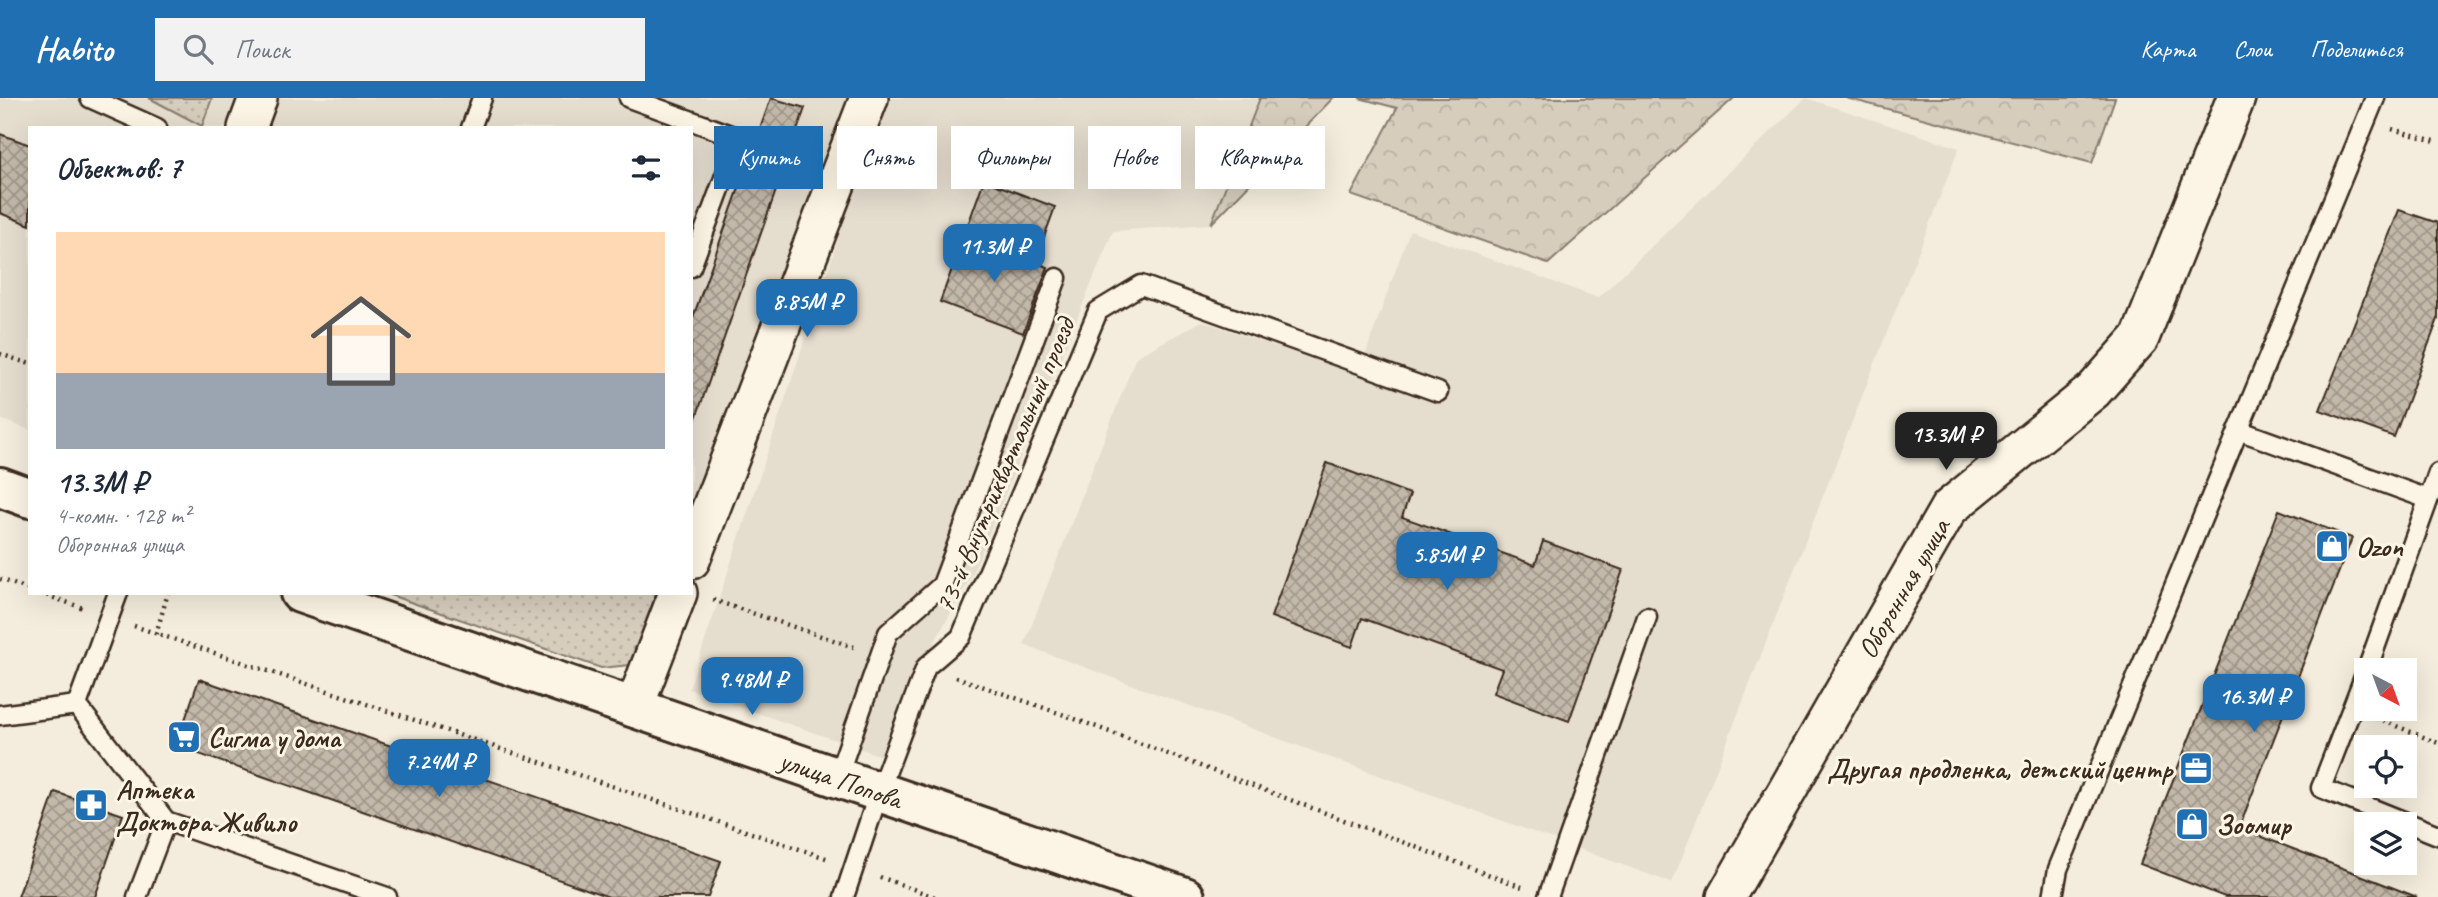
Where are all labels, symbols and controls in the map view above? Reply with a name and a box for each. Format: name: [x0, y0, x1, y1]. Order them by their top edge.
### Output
search box: [155, 18, 645, 81]
text: Habito: [35, 28, 113, 70]
icon: search: [179, 30, 217, 68]
text: Поиск: [235, 33, 290, 66]
text: Карта: [2141, 34, 2195, 64]
text: Слои: [2233, 34, 2272, 64]
text: Поделиться: [2310, 34, 2403, 64]
chip: Купить: [714, 126, 823, 189]
chip: Снять: [837, 126, 937, 189]
chip: Фильтры: [951, 126, 1074, 189]
chip: Новое: [1088, 126, 1181, 189]
chip: Квартира: [1195, 126, 1325, 189]
text: Объектов: 7: [56, 149, 181, 187]
icon: filters: [627, 149, 665, 187]
pin: 11.3M ₽: [929, 225, 1059, 284]
text: 11.3M ₽: [959, 232, 1029, 261]
icon: home: [298, 278, 424, 404]
pin: 8.85M ₽: [742, 280, 872, 339]
text: 8.85M ₽: [772, 287, 842, 316]
street label: 73-й Внутриквартальный проезд: [926, 310, 1084, 618]
pin: 13.3M ₽: [1881, 412, 2011, 472]
text: 13.3M ₽: [1911, 420, 1981, 449]
text: 13.3M ₽: [56, 463, 147, 501]
text: 4-комн. · 128 m²: [56, 501, 190, 530]
street label: Оборонная улица: [1849, 511, 1958, 664]
shop icon: Ozon: [2313, 527, 2351, 565]
place label: Ozon: [2356, 529, 2404, 564]
text: Оборонная улица: [56, 530, 184, 559]
pin: 5.85M ₽: [1382, 532, 1512, 592]
text: 5.85M ₽: [1412, 540, 1482, 569]
pin: 9.48M ₽: [687, 658, 817, 717]
north arrow: [2354, 658, 2417, 721]
map controls: [2354, 658, 2417, 875]
text: 9.48M ₽: [717, 665, 787, 694]
pin: 16.3M ₽: [2189, 674, 2319, 734]
text: 16.3M ₽: [2219, 682, 2289, 711]
supermarket icon: Сигма у дома: [165, 718, 203, 756]
place label: Сигма у дома: [208, 720, 342, 755]
button: locate: [2354, 735, 2417, 798]
pin: 7.24M ₽: [374, 740, 504, 799]
street label: улица Попова: [773, 742, 909, 817]
text: 7.24M ₽: [404, 747, 474, 776]
office icon: Другая продленка, детский центр: [2177, 749, 2215, 787]
place label: Другая продленка, детский центр: [1827, 751, 2174, 786]
place label: Аптека Доктора Живило: [116, 772, 298, 839]
pharmacy icon: Аптека Доктора Живило: [72, 786, 110, 824]
shop icon: Зоомир: [2173, 805, 2211, 843]
place label: Зоомир: [2216, 807, 2292, 842]
button: layers: [2354, 812, 2417, 875]

